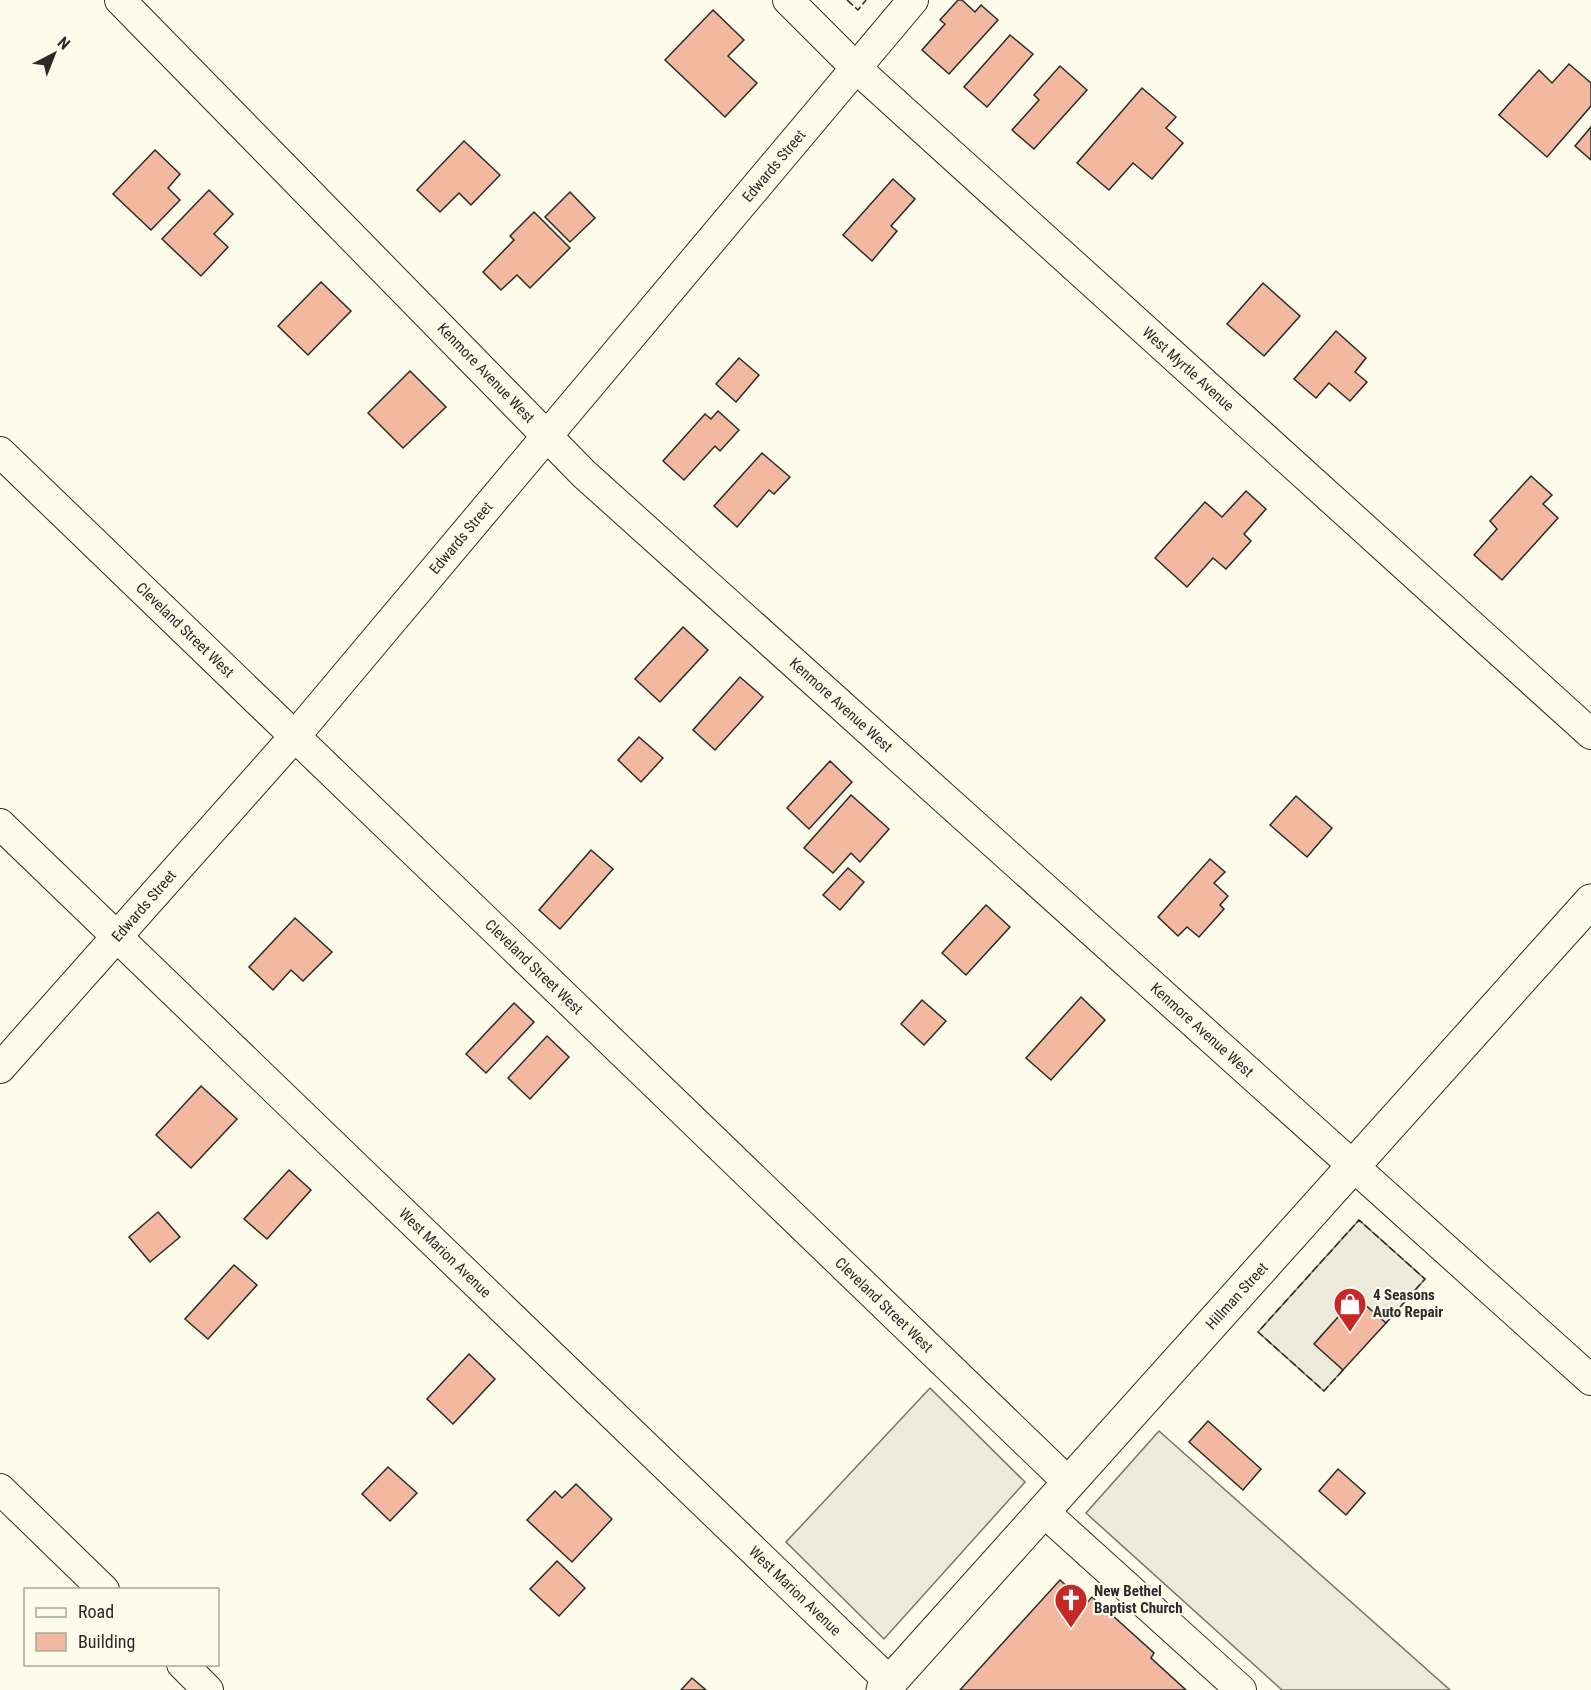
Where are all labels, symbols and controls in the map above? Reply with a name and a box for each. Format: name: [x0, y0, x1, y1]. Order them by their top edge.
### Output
north arrow: [24, 24, 84, 84]
text: N: [54, 33, 74, 54]
street label: Edwards Street: [739, 126, 809, 206]
street label: Kenmore Avenue West: [434, 319, 538, 427]
street label: West Myrtle Avenue: [1138, 323, 1238, 415]
street label: Edwards Street: [426, 498, 496, 578]
street label: Cleveland Street West: [132, 579, 238, 681]
street label: Kenmore Avenue West: [786, 654, 896, 756]
street label: Edwards Street: [108, 867, 180, 945]
street label: Cleveland Street West: [481, 916, 587, 1018]
street label: Kenmore Avenue West: [1147, 979, 1257, 1081]
street label: West Marion Avenue: [395, 1205, 495, 1301]
street label: Cleveland Street West: [831, 1254, 937, 1356]
street label: Hillman Street: [1202, 1259, 1272, 1333]
shop icon: 4 Seasons Auto Repair: [1332, 1286, 1368, 1333]
place label: 4 Seasons Auto Repair: [1373, 1286, 1443, 1321]
street label: West Marion Avenue: [745, 1543, 845, 1639]
church icon: New Bethel Baptist Church: [1053, 1582, 1089, 1629]
place label: New Bethel Baptist Church: [1094, 1582, 1183, 1617]
legend: [24, 1588, 219, 1666]
text: Road: [78, 1601, 114, 1622]
text: Building: [78, 1631, 135, 1652]

